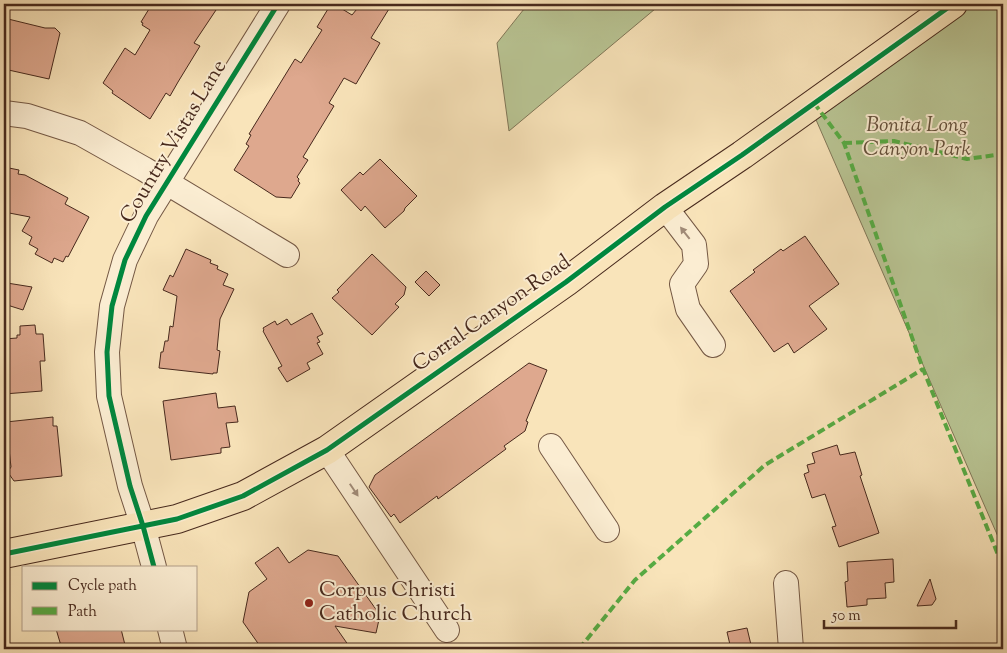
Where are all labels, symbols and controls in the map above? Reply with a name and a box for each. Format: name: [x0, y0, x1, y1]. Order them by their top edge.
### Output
street label: Country Vistas Lane: [113, 55, 235, 229]
park label: Bonita Long Canyon Park: [863, 111, 971, 165]
one-way arrow: [680, 227, 691, 240]
street label: Corral Canyon Road: [407, 248, 577, 380]
one-way arrow: [349, 484, 359, 497]
legend: [22, 566, 198, 630]
text: Cycle path: [68, 576, 137, 597]
place label: Corpus Christi Catholic Church: [319, 576, 472, 630]
marker: Corpus Christi Catholic Church: [303, 597, 315, 609]
scale bar: [824, 598, 957, 630]
text: Path: [68, 602, 97, 623]
text: 50 m: [831, 606, 861, 627]

